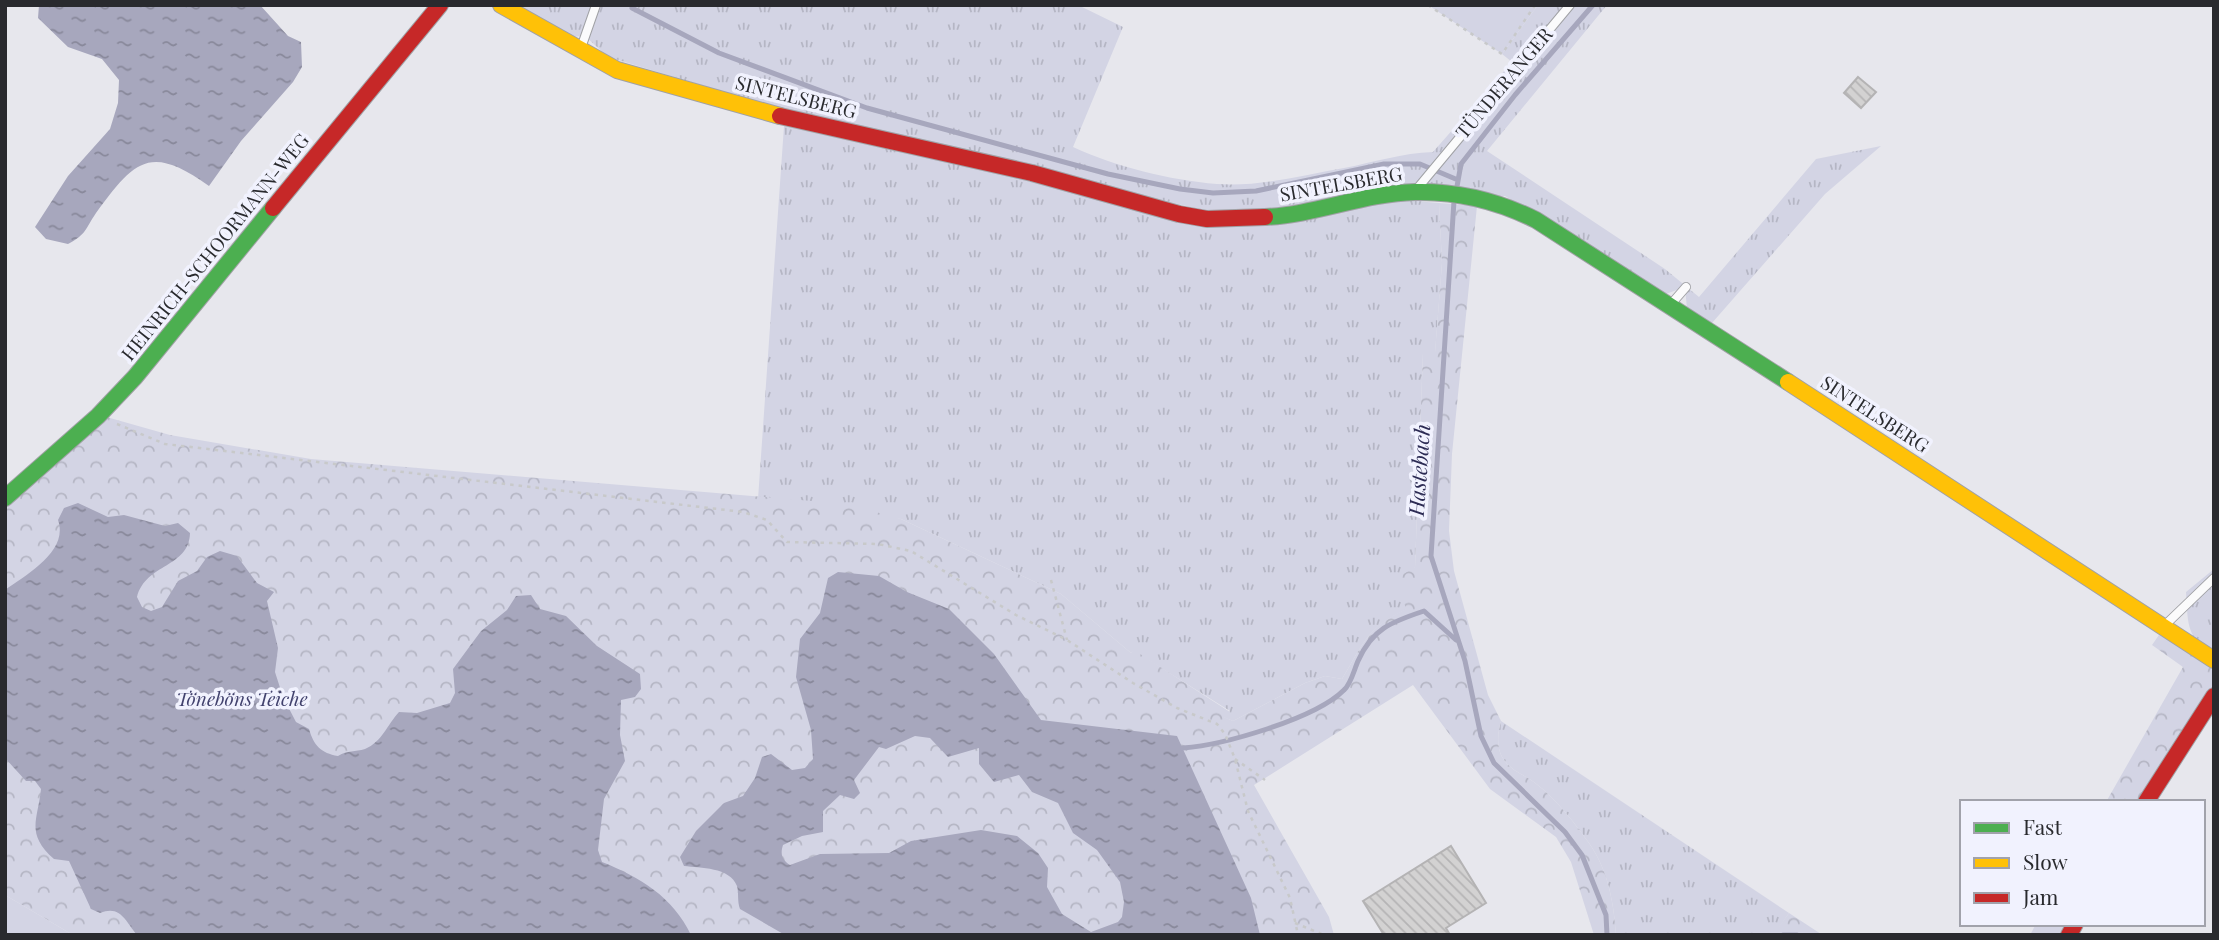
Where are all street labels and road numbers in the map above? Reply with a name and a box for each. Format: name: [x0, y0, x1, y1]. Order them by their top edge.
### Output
street label: TÜNDERANGER: [1449, 21, 1558, 143]
street label: SINTELSBERG: [733, 68, 859, 124]
street label: HEINRICH-SCHOORMANN-WEG: [114, 127, 314, 365]
street label: SINTELSBERG: [1278, 159, 1404, 207]
street label: SINTELSBERG: [1817, 369, 1935, 458]

